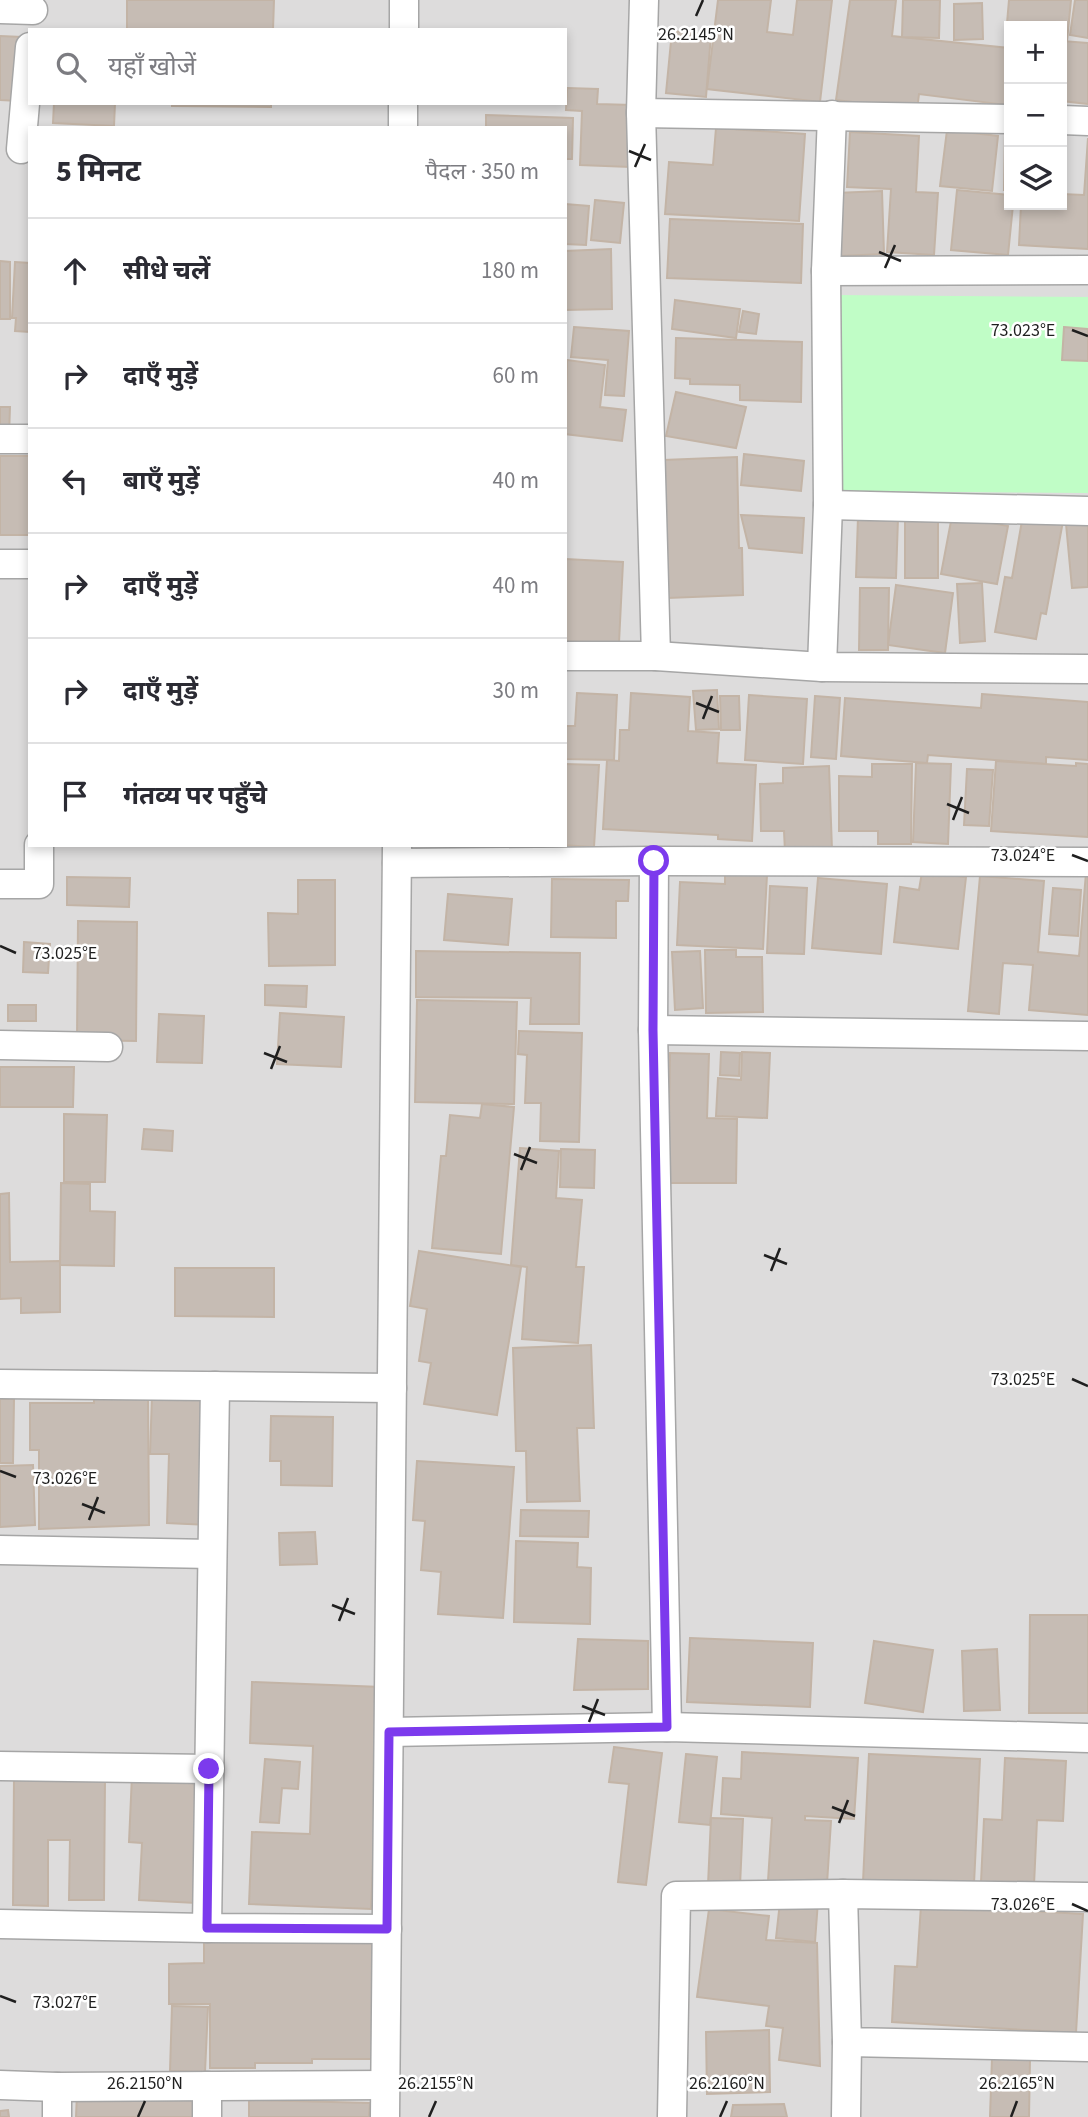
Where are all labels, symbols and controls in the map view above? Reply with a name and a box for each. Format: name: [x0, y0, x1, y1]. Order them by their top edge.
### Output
map controls: [1004, 21, 1067, 210]
button: +: [1004, 21, 1067, 84]
text: 26.2145°N: [658, 22, 734, 47]
search box: [28, 28, 567, 105]
icon: search: [52, 48, 90, 86]
text: यहाँ खोजें: [108, 48, 196, 85]
button: −: [1004, 84, 1067, 147]
button: layers: [1004, 147, 1067, 210]
text: 5 मिनट: [56, 150, 141, 193]
text: पैदल · 350 m: [425, 155, 539, 188]
icon: ahead: [56, 252, 94, 290]
text: सीधे चलें: [123, 252, 210, 289]
text: 180 m: [481, 254, 539, 287]
text: 73.023°E: [991, 318, 1055, 343]
icon: right: [56, 357, 94, 395]
text: दाएँ मुड़ें: [123, 357, 198, 394]
text: 60 m: [492, 359, 539, 392]
icon: left: [56, 462, 94, 500]
text: बाएँ मुड़ें: [123, 462, 200, 499]
text: 40 m: [492, 464, 539, 497]
icon: right: [56, 567, 94, 605]
text: दाएँ मुड़ें: [123, 567, 198, 604]
text: 40 m: [492, 569, 539, 602]
icon: right: [56, 672, 94, 710]
text: दाएँ मुड़ें: [123, 672, 198, 709]
text: 30 m: [492, 674, 539, 707]
icon: arrive: [56, 777, 94, 815]
text: गंतव्य पर पहुँचे: [123, 777, 267, 814]
text: 73.024°E: [991, 843, 1055, 868]
route start: [638, 845, 669, 876]
text: 73.025°E: [33, 941, 97, 966]
text: 73.025°E: [991, 1367, 1055, 1392]
text: 73.026°E: [33, 1466, 97, 1491]
route end: [193, 1753, 224, 1784]
text: 73.026°E: [991, 1892, 1055, 1917]
text: 73.027°E: [33, 1990, 97, 2015]
text: 26.2150°N: [107, 2071, 183, 2096]
text: 26.2155°N: [398, 2071, 474, 2096]
text: 26.2160°N: [689, 2071, 765, 2096]
text: 26.2165°N: [979, 2071, 1055, 2096]

